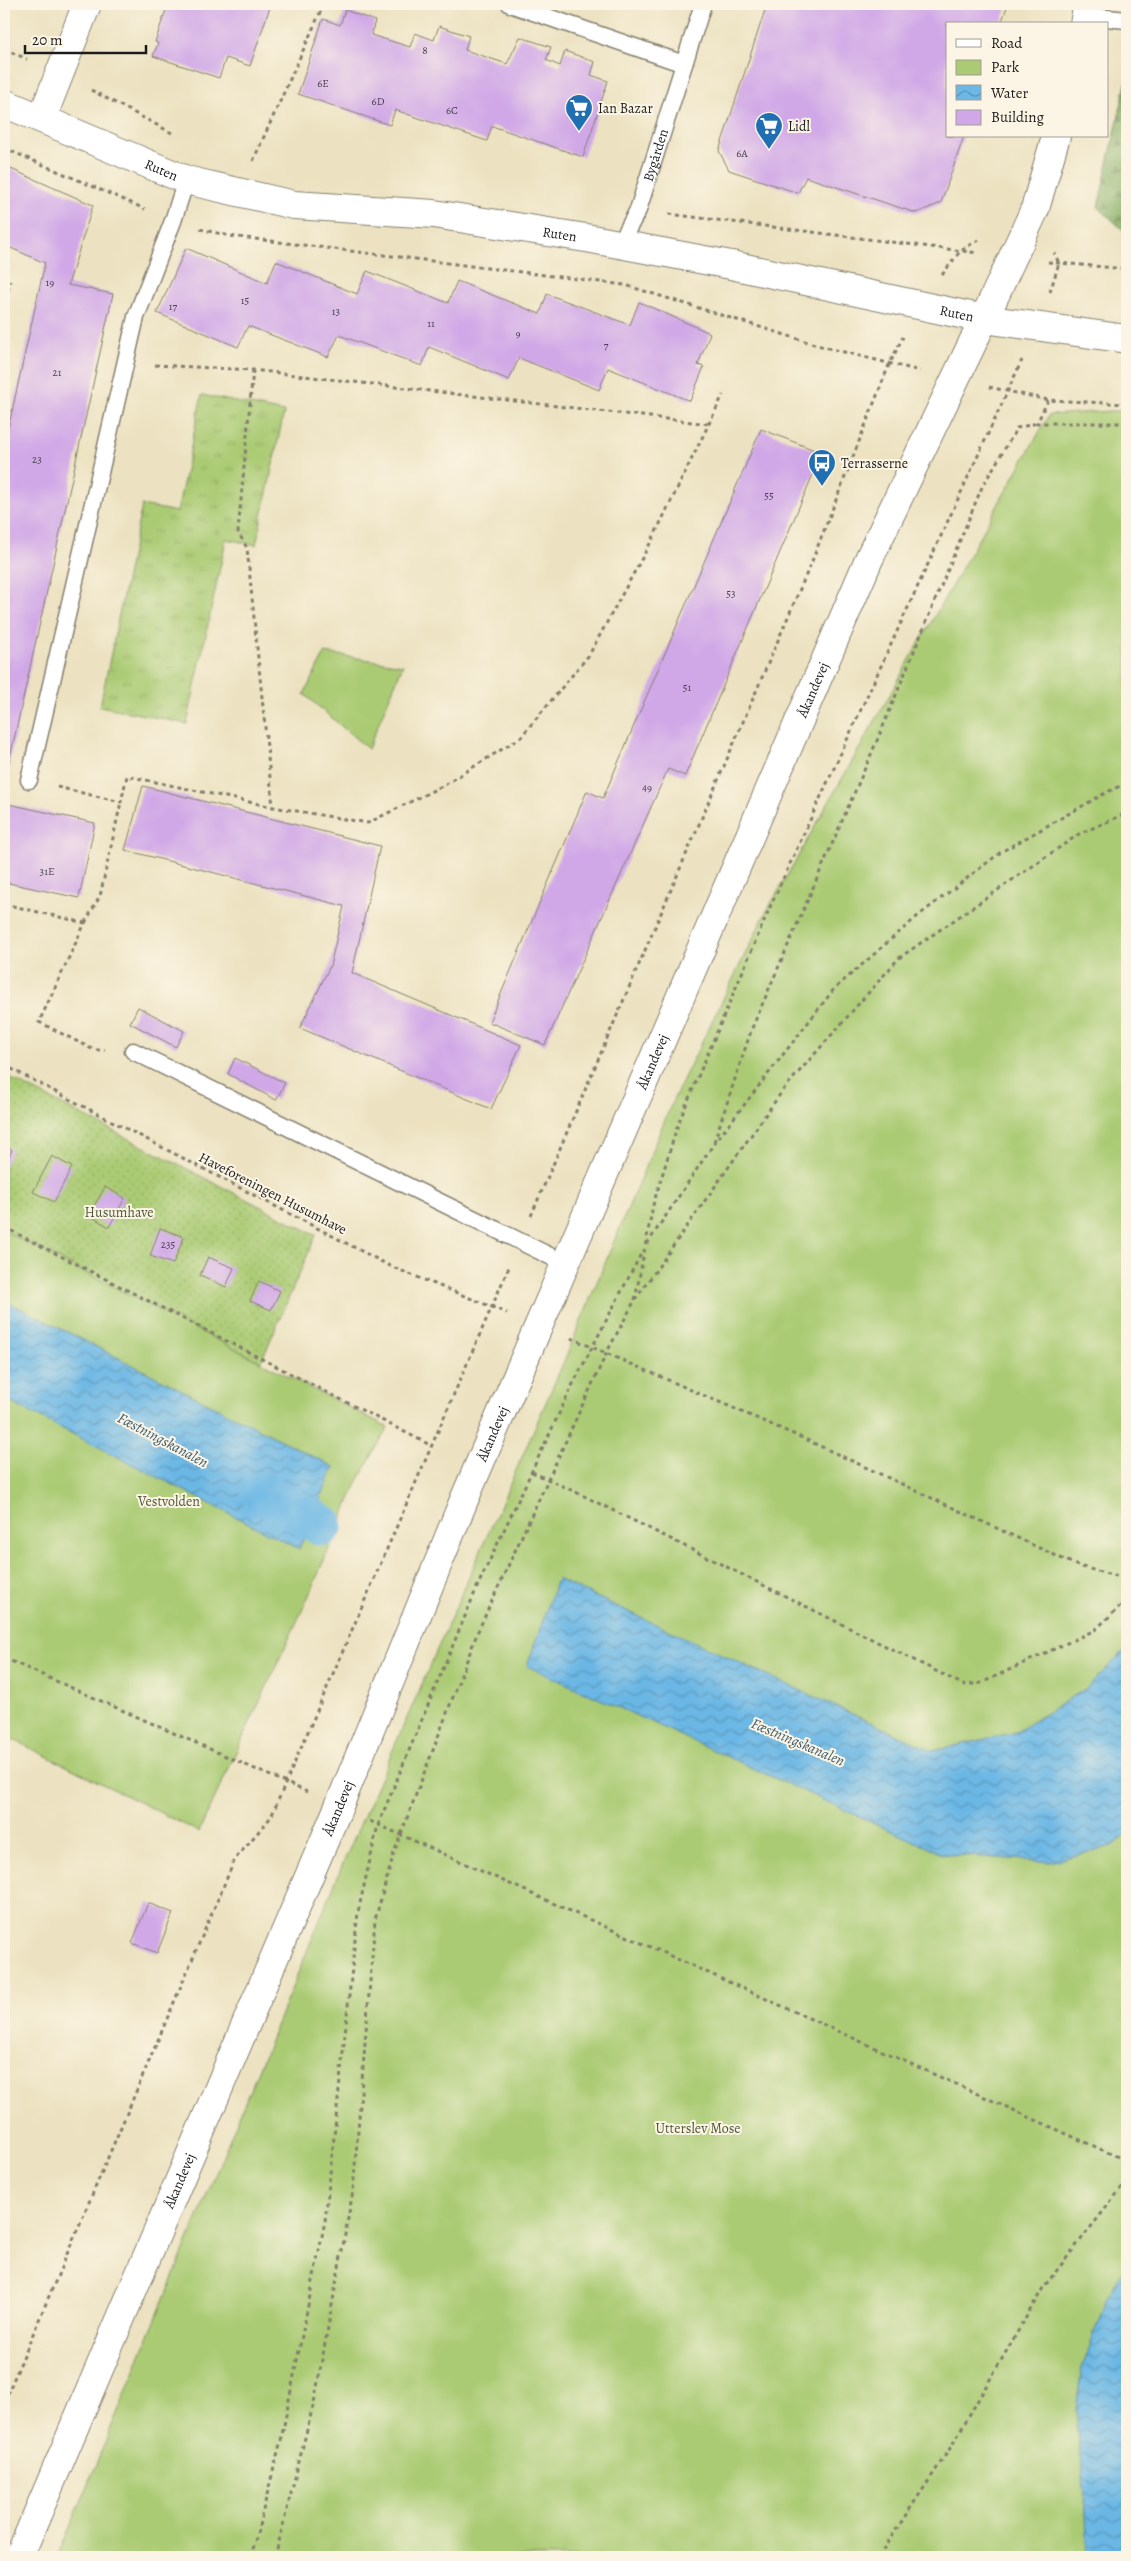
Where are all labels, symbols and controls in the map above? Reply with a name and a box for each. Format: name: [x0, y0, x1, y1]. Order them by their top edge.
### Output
scale bar: [25, 22, 146, 54]
legend: [946, 22, 1108, 138]
text: 20 m: [32, 30, 63, 50]
text: Road: [991, 33, 1023, 53]
house number: 8: [422, 43, 428, 58]
text: Park: [991, 57, 1020, 77]
house number: 6E: [317, 76, 329, 91]
text: Water: [990, 83, 1028, 103]
supermarket icon: Ian Bazar: [564, 93, 594, 132]
house number: 6D: [372, 94, 385, 109]
place label: Ian Bazar: [598, 99, 654, 118]
house number: 6C: [446, 103, 458, 118]
text: Building: [991, 107, 1044, 127]
supermarket icon: Lidl: [754, 111, 784, 150]
place label: Lidl: [788, 117, 811, 136]
street label: Bygården: [639, 126, 673, 184]
house number: 6A: [736, 146, 748, 161]
street label: Ruten: [142, 155, 181, 186]
street label: Ruten: [541, 222, 578, 246]
house number: 19: [46, 275, 54, 290]
house number: 15: [241, 293, 250, 308]
house number: 17: [169, 299, 178, 314]
street label: Ruten: [938, 301, 976, 327]
house number: 13: [332, 304, 340, 319]
house number: 11: [427, 316, 435, 331]
house number: 9: [515, 326, 521, 341]
house number: 7: [604, 338, 609, 353]
house number: 21: [53, 365, 62, 380]
bus stop icon: Terrasserne: [807, 448, 837, 487]
house number: 23: [32, 452, 42, 467]
place label: Terrasserne: [841, 454, 908, 473]
house number: 55: [764, 488, 774, 503]
house number: 53: [726, 586, 736, 601]
street label: Åkandevej: [792, 659, 833, 721]
house number: 51: [683, 680, 691, 695]
house number: 49: [642, 780, 652, 795]
house number: 31E: [40, 864, 54, 879]
street label: Åkandevej: [632, 1031, 673, 1093]
street label: Haveforeningen Husumhave: [196, 1148, 350, 1239]
park label: Husumhave: [85, 1203, 154, 1222]
house number: 235: [161, 1237, 176, 1252]
street label: Åkandevej: [472, 1403, 513, 1465]
water label: Fæstningskanalen: [114, 1408, 212, 1472]
park label: Vestvolden: [137, 1492, 200, 1511]
water label: Fæstningskanalen: [748, 1713, 848, 1771]
street label: Åkandevej: [318, 1778, 358, 1840]
park label: Utterslev Mose: [655, 2119, 741, 2138]
street label: Åkandevej: [159, 2150, 200, 2212]

